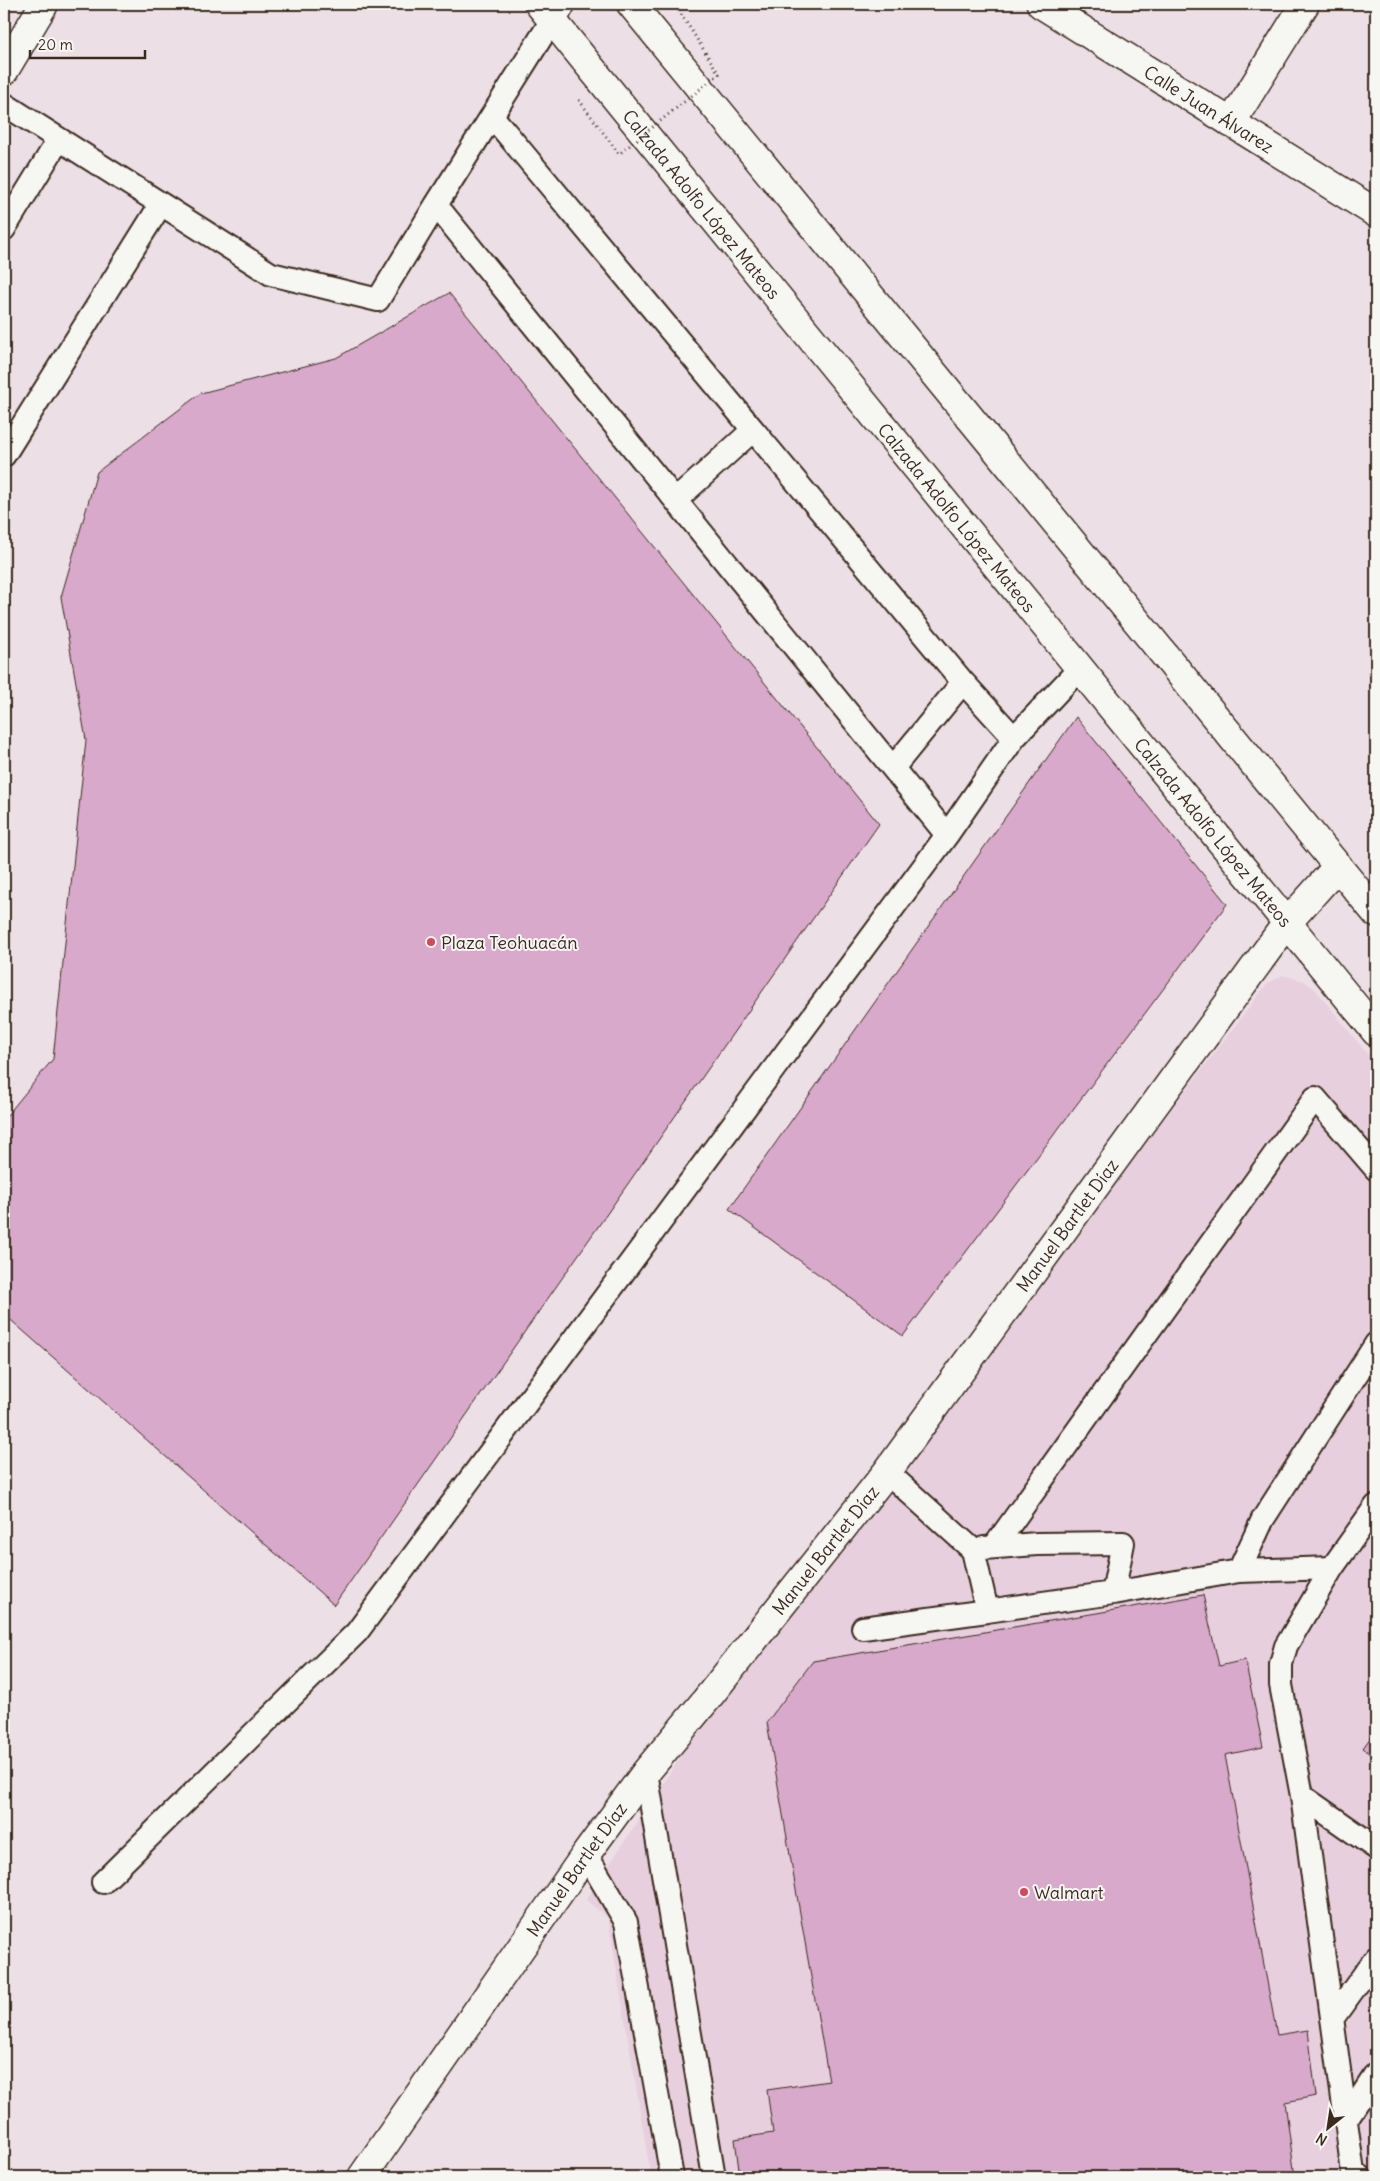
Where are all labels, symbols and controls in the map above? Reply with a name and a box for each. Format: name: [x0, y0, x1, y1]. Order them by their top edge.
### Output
scale bar: [30, 28, 145, 60]
text: 20 m: [38, 35, 73, 54]
street label: Calle Juan Álvarez: [1140, 60, 1278, 158]
street label: Calzada Adolfo López Mateos: [618, 105, 786, 303]
street label: Calzada Adolfo López Mateos: [873, 418, 1041, 617]
street label: Calzada Adolfo López Mateos: [1129, 733, 1297, 932]
place label: Plaza Teohuacán: [441, 931, 578, 954]
marker: Plaza Teohuacán: [425, 936, 437, 948]
street label: Manuel Bartlet Díaz: [1011, 1154, 1123, 1296]
street label: Manuel Bartlet Díaz: [767, 1480, 884, 1619]
street label: Manuel Bartlet Díaz: [521, 1797, 632, 1941]
place label: Walmart: [1034, 1881, 1104, 1904]
marker: Walmart: [1018, 1886, 1030, 1898]
north arrow: [1302, 2104, 1352, 2154]
text: N: [1313, 2129, 1330, 2149]

